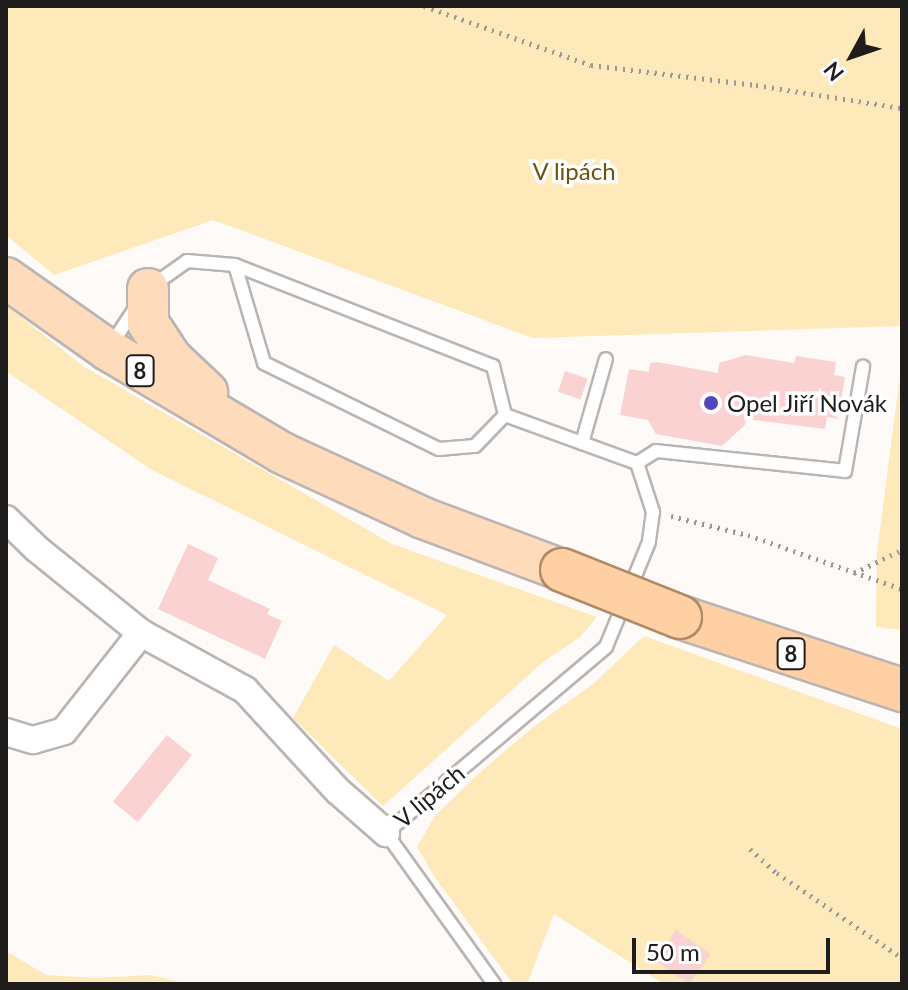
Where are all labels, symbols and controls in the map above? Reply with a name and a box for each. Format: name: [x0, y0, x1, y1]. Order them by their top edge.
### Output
north arrow: [812, 16, 892, 96]
text: N: [817, 57, 849, 87]
park label: V lipách: [532, 157, 616, 185]
road number: 8: [124, 353, 156, 389]
place label: Opel Jiří Novák: [727, 389, 888, 417]
marker: Opel Jiří Novák: [702, 394, 720, 412]
road number: 8: [775, 636, 807, 672]
street label: V lipách: [388, 758, 470, 834]
scale bar: [636, 922, 834, 972]
text: 50 m: [646, 937, 700, 966]

